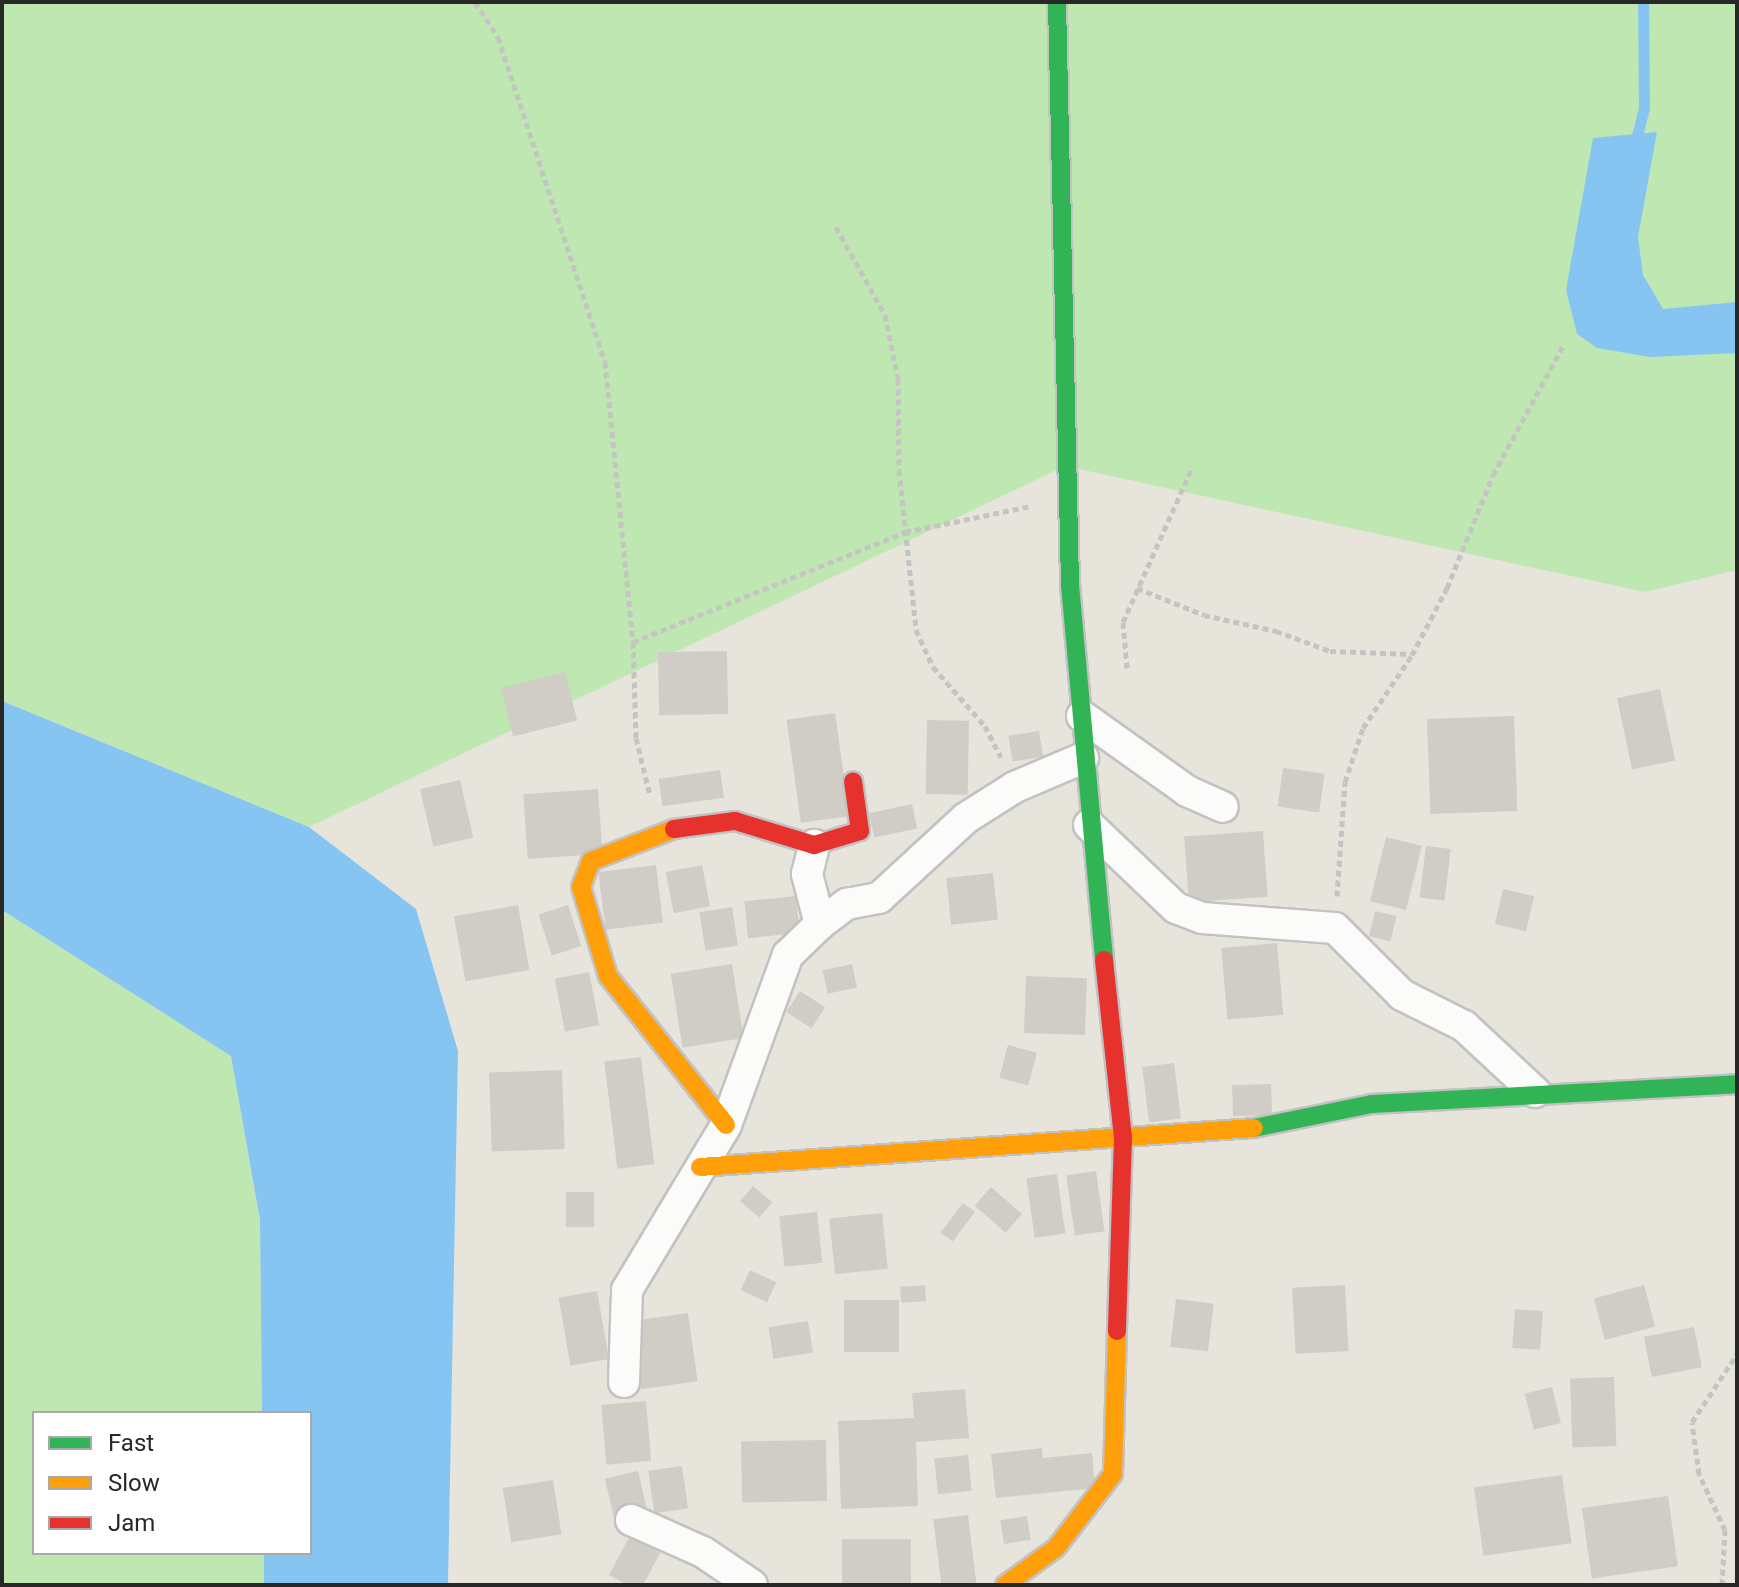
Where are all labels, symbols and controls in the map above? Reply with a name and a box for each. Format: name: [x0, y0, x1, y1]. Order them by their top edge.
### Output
legend: [32, 1411, 312, 1555]
text: Fast: [108, 1429, 154, 1457]
text: Slow: [108, 1469, 160, 1497]
text: Jam: [108, 1509, 155, 1537]

